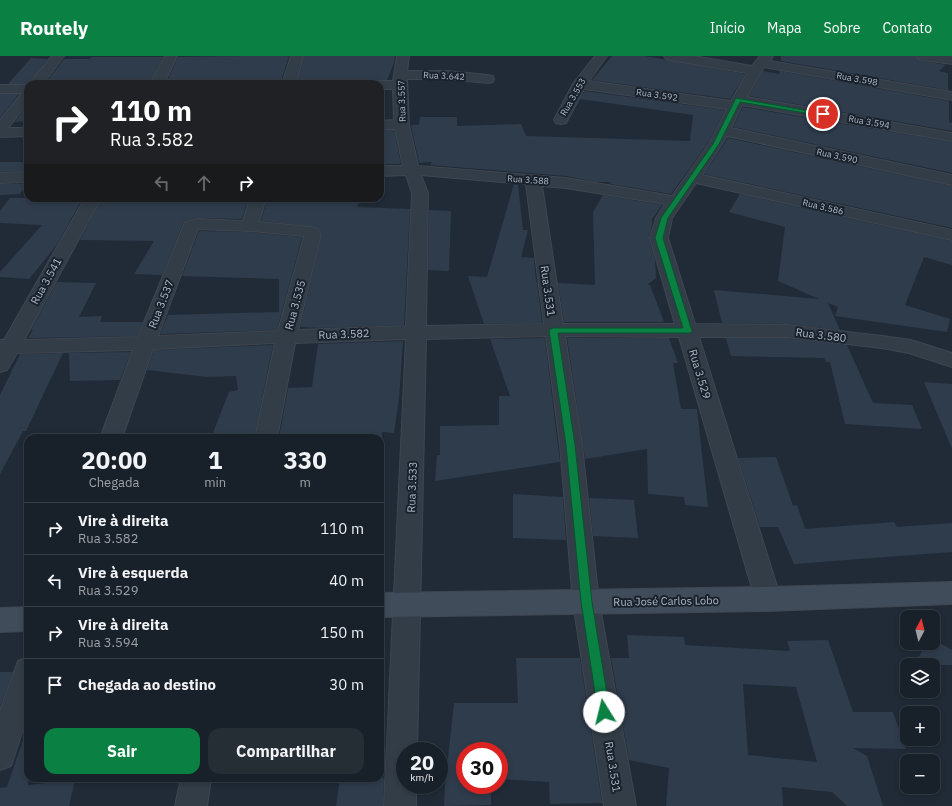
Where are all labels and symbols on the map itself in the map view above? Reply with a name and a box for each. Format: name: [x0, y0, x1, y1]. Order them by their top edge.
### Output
street label: Rua 3.642: [423, 69, 465, 82]
street label: Rua 3.598: [836, 69, 879, 88]
street label: Rua 3.553: [557, 76, 588, 118]
street label: Rua 3.557: [395, 80, 408, 122]
street label: Rua 3.592: [636, 86, 679, 103]
pin: [806, 97, 840, 131]
street label: Rua 3.594: [848, 112, 891, 131]
street label: Rua 3.590: [815, 146, 859, 165]
street label: Rua 3.588: [507, 173, 549, 186]
street label: Rua 3.586: [801, 196, 845, 217]
street label: Rua 3.541: [27, 255, 65, 307]
street label: Rua 3.531: [538, 265, 559, 318]
street label: Rua 3.537: [145, 278, 177, 330]
street label: Rua 3.535: [282, 278, 308, 332]
street label: Rua 3.580: [795, 325, 847, 345]
street label: Rua 3.582: [318, 326, 370, 342]
street label: Rua 3.529: [686, 347, 714, 401]
street label: Rua 3.533: [404, 461, 420, 513]
street label: Rua José Carlos Lobo: [613, 593, 719, 609]
north arrow: [900, 610, 940, 650]
position arrow: [583, 691, 625, 733]
street label: Rua 3.531: [602, 741, 624, 794]
speed limit sign: 30: [456, 742, 508, 794]

